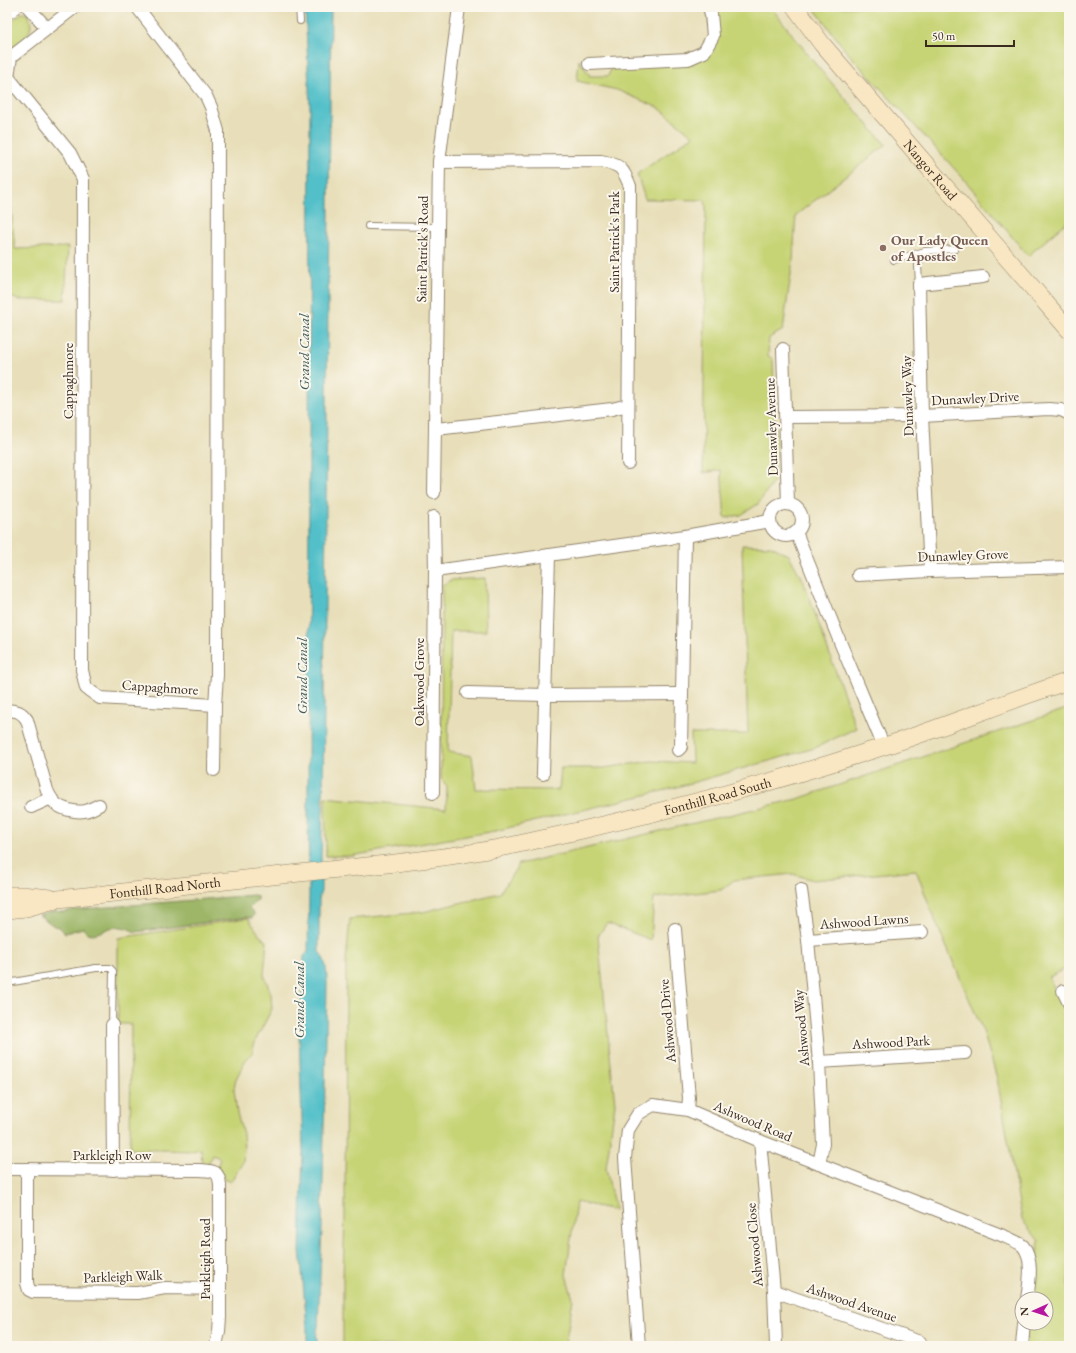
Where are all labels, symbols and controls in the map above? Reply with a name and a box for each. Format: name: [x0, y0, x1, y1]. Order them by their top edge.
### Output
scale bar: [926, 22, 1014, 48]
text: 50 m: [932, 28, 956, 44]
street label: Nangor Road: [900, 136, 962, 204]
street label: Saint Patrick's Park: [605, 191, 623, 293]
street label: Saint Patrick's Road: [412, 194, 432, 303]
place label: Our Lady Queen of Apostles: [891, 231, 988, 265]
marker: Our Lady Queen of Apostles: [878, 243, 888, 253]
water label: Grand Canal: [294, 313, 313, 390]
street label: Cappaghmore: [59, 342, 77, 419]
street label: Dunawley Way: [897, 354, 917, 437]
street label: Dunawley Avenue: [760, 377, 782, 476]
street label: Dunawley Drive: [931, 387, 1020, 409]
street label: Dunawley Grove: [917, 544, 1009, 566]
water label: Grand Canal: [292, 637, 311, 714]
street label: Oakwood Grove: [410, 637, 428, 726]
street label: Cappaghmore: [121, 675, 199, 699]
street label: Fonthill Road South: [662, 773, 773, 819]
street label: Fonthill Road North: [108, 872, 222, 903]
street label: Ashwood Lawns: [818, 909, 910, 933]
water label: Grand Canal: [289, 961, 308, 1038]
street label: Ashwood Drive: [654, 978, 680, 1065]
street label: Ashwood Way: [789, 988, 813, 1068]
street label: Ashwood Park: [851, 1031, 931, 1053]
street label: Ashwood Road: [710, 1096, 796, 1146]
street label: Parkleigh Row: [73, 1146, 152, 1164]
street label: Ashwood Close: [741, 1202, 767, 1289]
street label: Parkleigh Road: [196, 1217, 214, 1300]
street label: Parkleigh Walk: [83, 1266, 163, 1286]
street label: Ashwood Avenue: [804, 1278, 900, 1326]
north arrow: [1014, 1291, 1054, 1331]
text: N: [1017, 1307, 1031, 1316]

